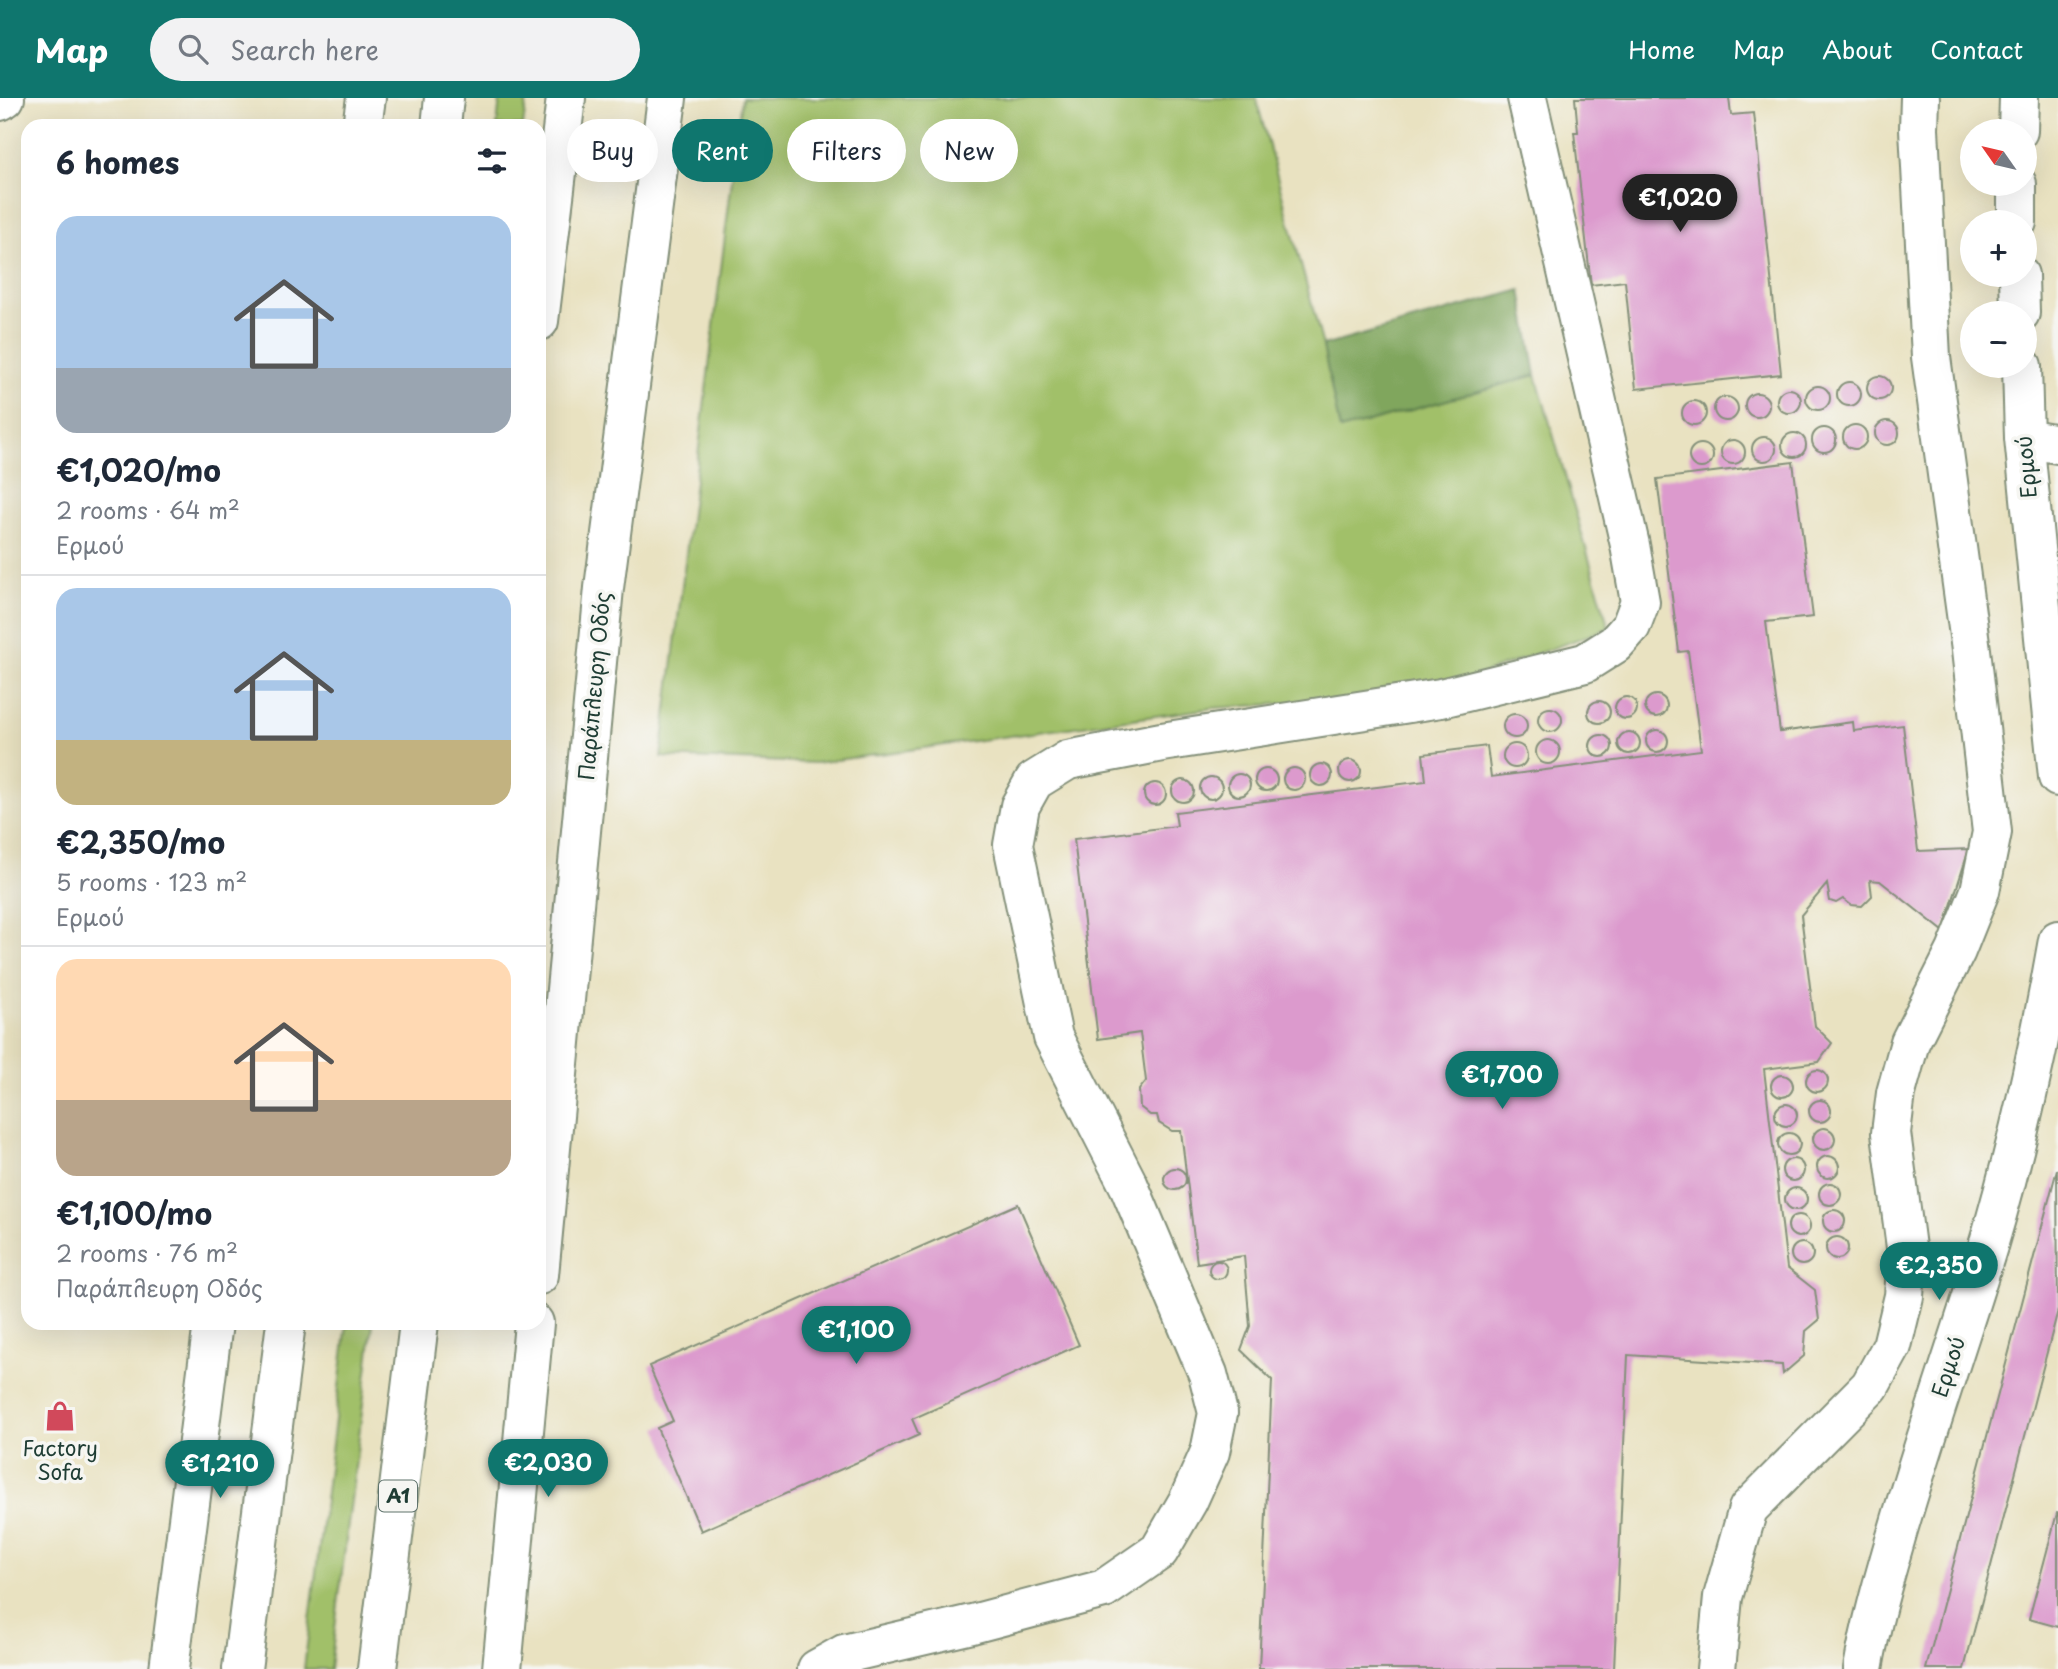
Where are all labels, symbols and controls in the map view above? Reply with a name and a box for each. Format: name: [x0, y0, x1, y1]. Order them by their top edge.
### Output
search box: [150, 18, 640, 81]
text: Map: [35, 24, 108, 74]
icon: search: [174, 30, 212, 68]
text: Search here: [230, 30, 379, 69]
text: Home: [1628, 31, 1695, 67]
text: Map: [1733, 31, 1784, 67]
text: About: [1822, 31, 1892, 67]
text: Contact: [1930, 31, 2023, 67]
chip: Buy: [567, 119, 658, 182]
chip: Rent: [672, 119, 773, 182]
chip: Filters: [787, 119, 906, 182]
chip: New: [920, 119, 1018, 182]
north arrow: [1960, 119, 2037, 196]
map controls: [1960, 119, 2037, 378]
text: 6 homes: [56, 139, 179, 184]
icon: filters: [473, 142, 511, 180]
pin: €1,020: [1623, 174, 1737, 234]
text: €1,020: [1638, 179, 1722, 214]
button: +: [1960, 210, 2037, 287]
icon: home: [221, 261, 347, 387]
button: −: [1960, 301, 2037, 378]
street label: Ερμού: [2006, 435, 2044, 500]
text: €1,020/mo: [56, 447, 221, 492]
text: 2 rooms · 64 m²: [56, 492, 240, 527]
text: Ερμού: [56, 527, 124, 562]
street label: Παράπλευρη Οδός: [569, 590, 617, 781]
icon: home: [221, 633, 347, 759]
text: €2,350/mo: [56, 819, 225, 864]
text: 5 rooms · 123 m²: [56, 864, 247, 899]
text: Ερμού: [56, 899, 124, 934]
icon: home: [221, 1004, 347, 1130]
pin: €1,700: [1445, 1052, 1559, 1111]
text: €1,700: [1461, 1056, 1543, 1091]
text: €1,100/mo: [56, 1190, 212, 1235]
text: 2 rooms · 76 m²: [56, 1235, 238, 1270]
pin: €2,350: [1882, 1242, 1996, 1302]
text: €2,350: [1896, 1247, 1982, 1282]
text: Παράπλευρη Οδός: [56, 1270, 263, 1305]
pin: €1,100: [799, 1306, 913, 1366]
text: €1,100: [818, 1311, 894, 1346]
street label: Ερμού: [1922, 1332, 1972, 1401]
shop icon: Factory Sofa: [43, 1399, 77, 1433]
place label: Factory Sofa: [22, 1431, 98, 1487]
pin: €1,210: [163, 1440, 277, 1500]
pin: €2,030: [491, 1440, 605, 1499]
text: €2,030: [504, 1444, 592, 1479]
text: €1,210: [181, 1445, 259, 1480]
road number: Α1: [379, 1480, 417, 1512]

